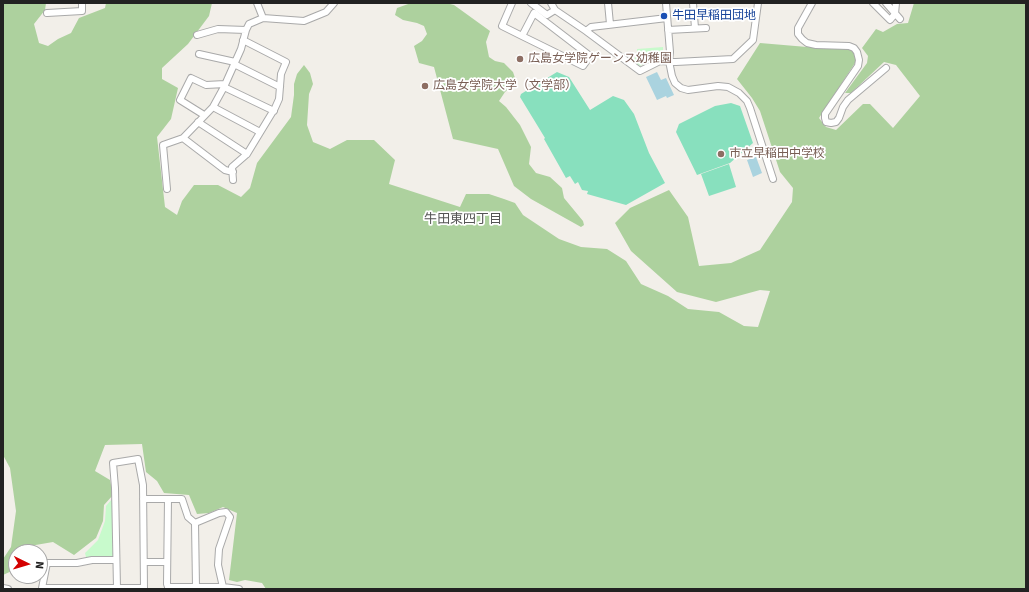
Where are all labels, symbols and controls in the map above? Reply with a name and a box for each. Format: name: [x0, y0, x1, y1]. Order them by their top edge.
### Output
place label: 牛田早稲田団地: [672, 9, 756, 23]
marker: 牛田早稲田団地: [659, 11, 669, 21]
place label: 広島女学院ゲーンス幼稚園: [528, 52, 672, 66]
marker: 広島女学院ゲーンス幼稚園: [515, 54, 525, 64]
place label: 広島女学院大学（文学部）: [433, 79, 577, 93]
marker: 広島女学院大学（文学部）: [420, 81, 430, 91]
place label: 市立早稲田中学校: [729, 147, 825, 161]
marker: 市立早稲田中学校: [716, 149, 726, 159]
district label: 牛田東四丁目: [424, 212, 502, 228]
north arrow: [8, 544, 48, 584]
text: N: [33, 561, 46, 569]

